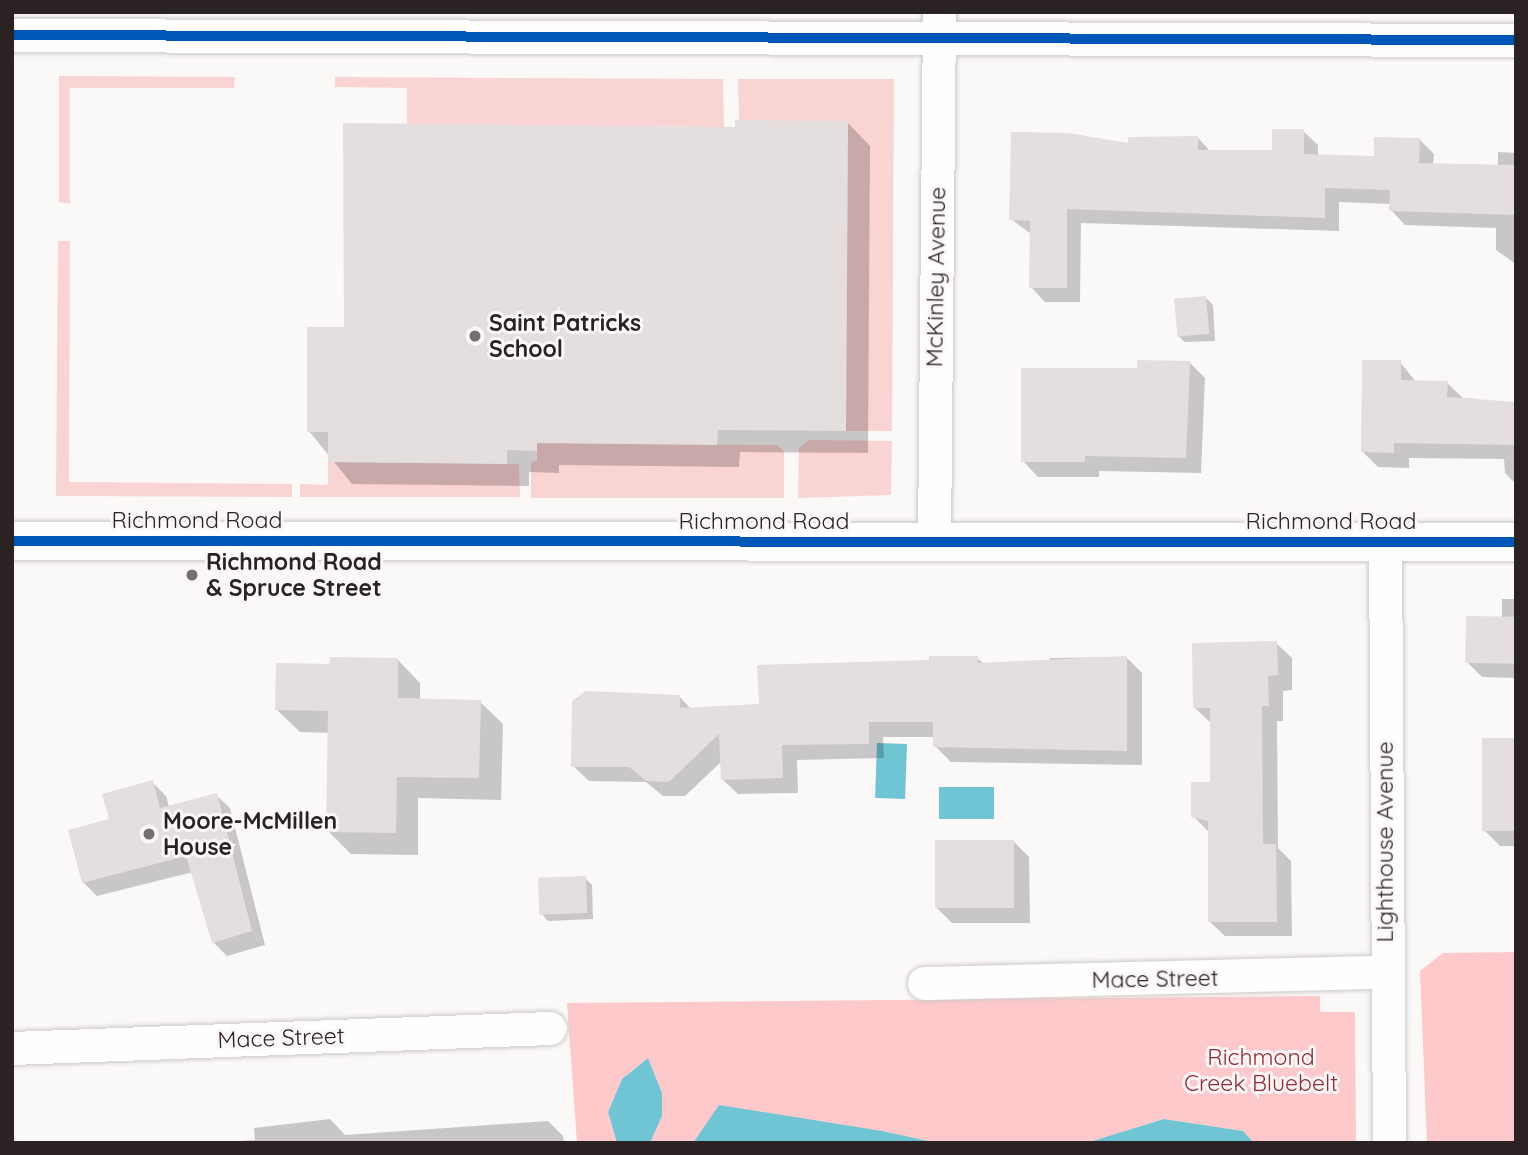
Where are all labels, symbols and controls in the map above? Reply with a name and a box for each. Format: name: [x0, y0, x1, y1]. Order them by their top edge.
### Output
street label: McKinley Avenue: [921, 186, 951, 368]
place label: Saint Patricks School: [489, 309, 641, 363]
marker: Saint Patricks School: [467, 328, 483, 344]
street label: Richmond Road: [112, 506, 282, 534]
street label: Richmond Road: [679, 507, 849, 535]
street label: Richmond Road: [1246, 507, 1416, 535]
place label: Richmond Road & Spruce Street: [206, 548, 382, 602]
marker: Richmond Road & Spruce Street: [184, 567, 200, 583]
street label: Lighthouse Avenue: [1371, 741, 1399, 943]
place label: Moore-McMillen House: [163, 807, 337, 861]
marker: Moore-McMillen House: [141, 826, 157, 842]
street label: Mace Street: [1091, 964, 1219, 994]
street label: Mace Street: [217, 1022, 345, 1054]
park label: Richmond Creek Bluebelt: [1184, 1043, 1338, 1097]

